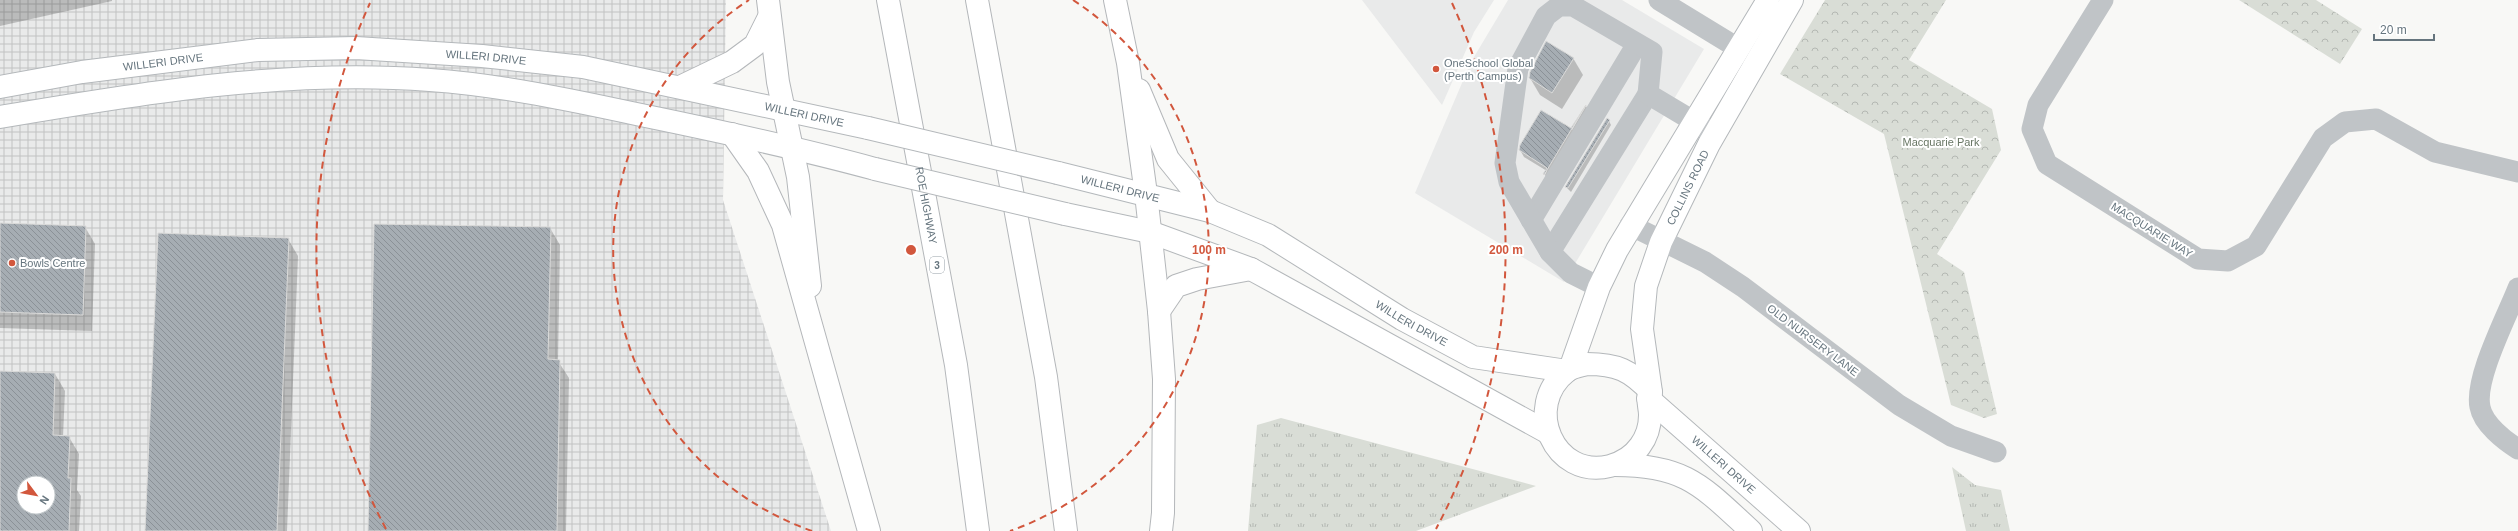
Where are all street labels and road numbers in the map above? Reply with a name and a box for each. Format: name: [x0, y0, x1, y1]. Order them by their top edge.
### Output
street label: WILLERI DRIVE: [445, 48, 527, 67]
street label: WILLERI DRIVE: [122, 51, 204, 73]
street label: WILLERI DRIVE: [764, 100, 845, 129]
street label: COLLINS ROAD: [1664, 148, 1711, 227]
street label: ROE HIGHWAY: [913, 166, 939, 246]
street label: WILLERI DRIVE: [1079, 173, 1161, 204]
street label: MACQUARIE WAY: [2109, 200, 2195, 260]
road number: 3: [930, 257, 944, 273]
street label: WILLERI DRIVE: [1373, 298, 1450, 348]
street label: OLD NURSERY LANE: [1765, 302, 1861, 378]
street label: WILLERI DRIVE: [1690, 434, 1758, 496]

